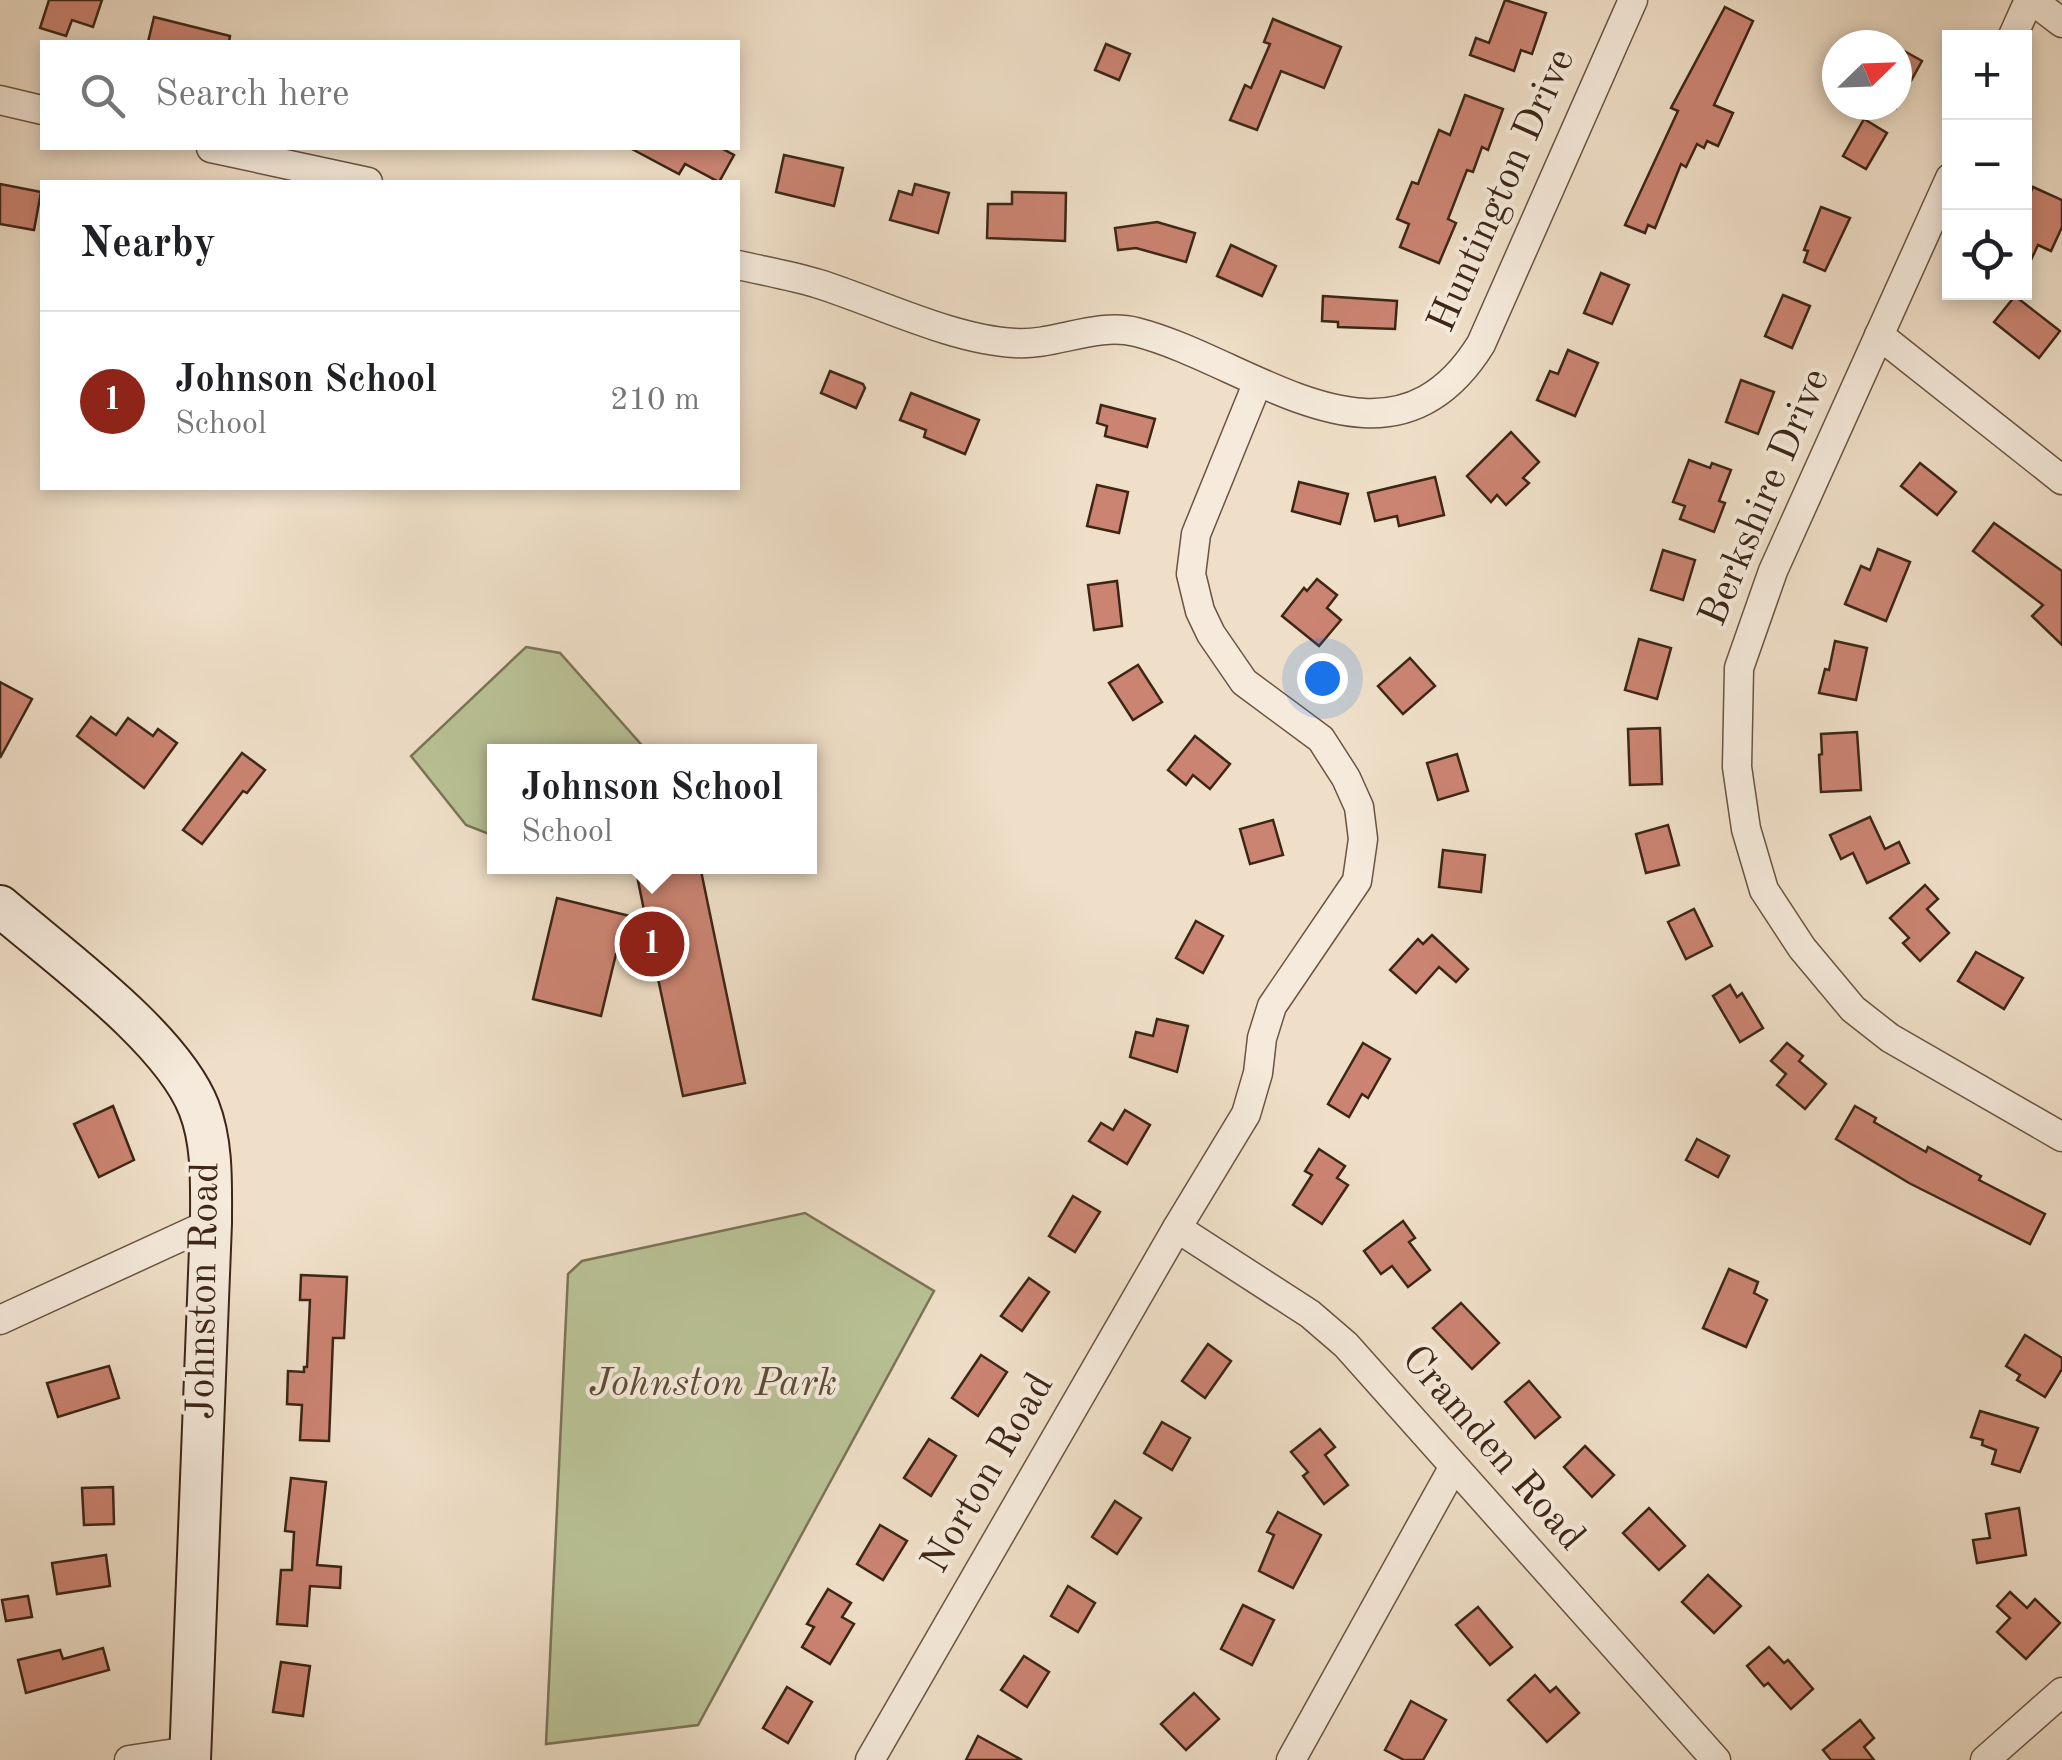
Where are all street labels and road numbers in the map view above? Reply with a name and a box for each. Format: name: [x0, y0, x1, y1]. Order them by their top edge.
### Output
street label: Huntington Drive: [1423, 43, 1583, 339]
street label: Berkshire Drive: [1694, 364, 1838, 632]
street label: Johnston Road: [183, 1162, 227, 1420]
street label: Cramden Road: [1393, 1339, 1591, 1559]
street label: Norton Road: [916, 1368, 1062, 1580]

